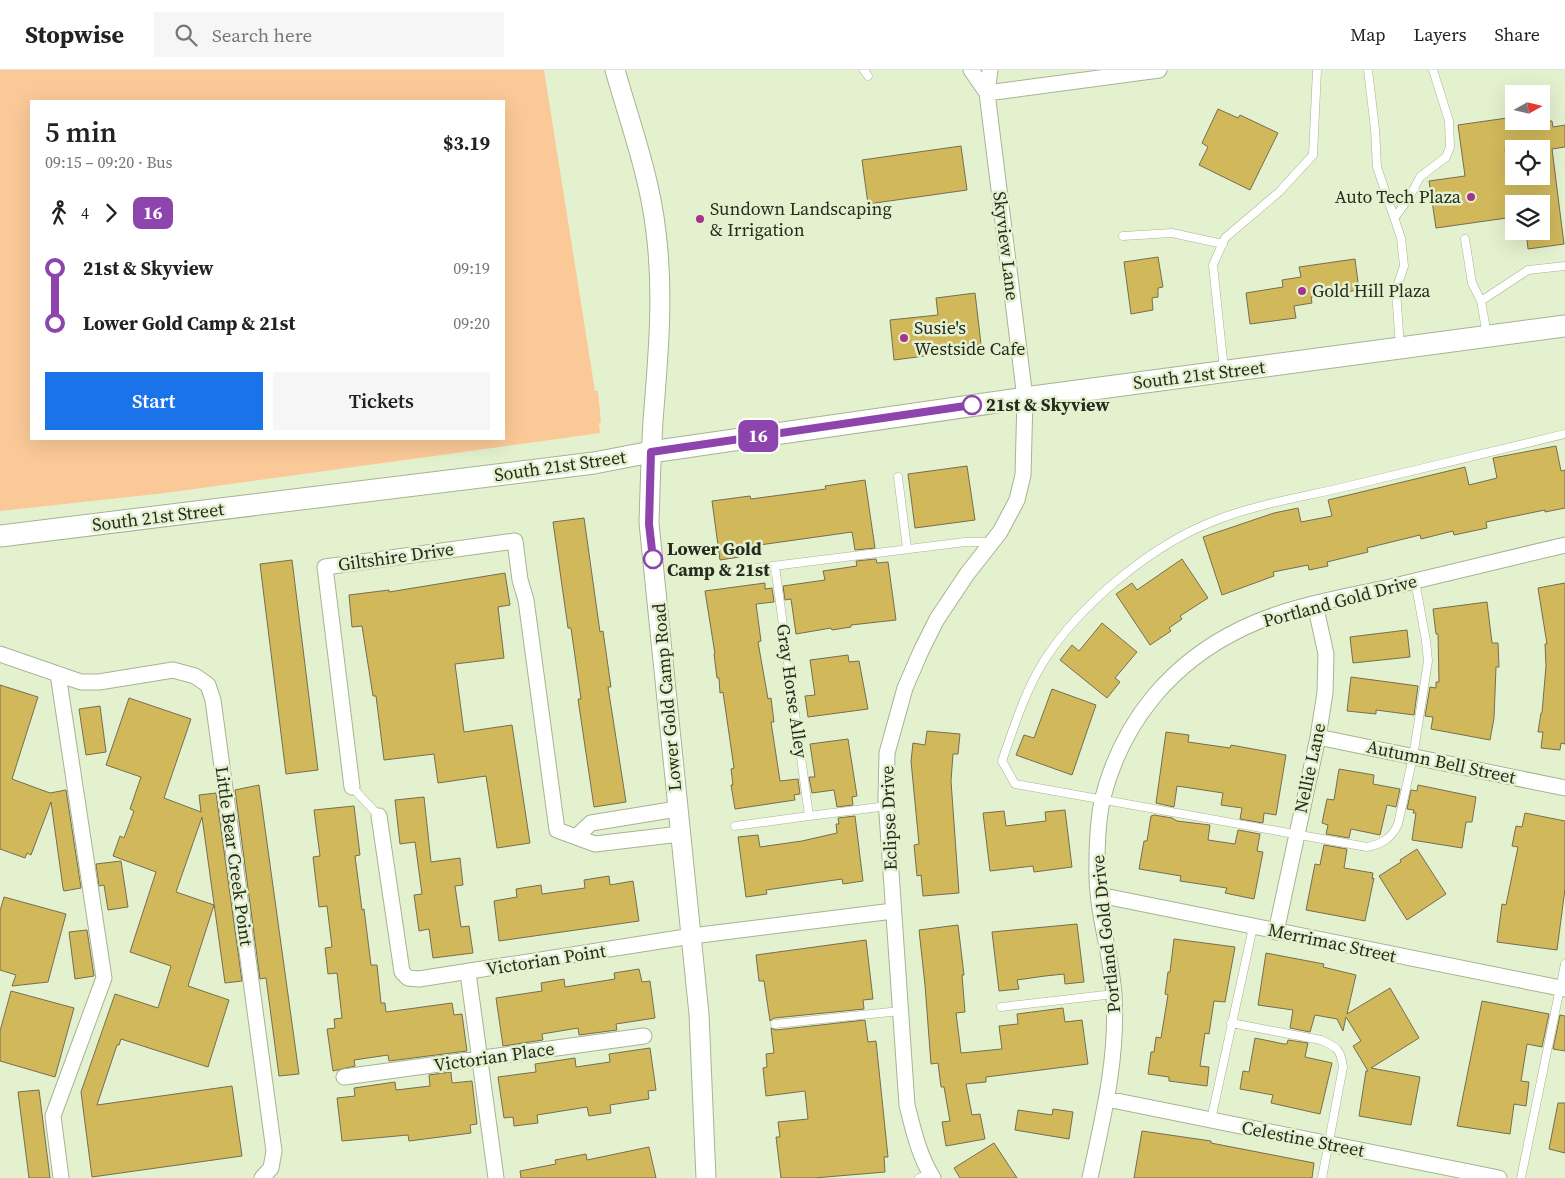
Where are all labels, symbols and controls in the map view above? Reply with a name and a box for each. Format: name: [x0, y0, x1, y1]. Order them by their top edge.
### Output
search box: [154, 12, 504, 57]
text: Stopwise: [25, 18, 124, 51]
icon: search: [172, 21, 200, 49]
text: Search here: [212, 22, 312, 48]
text: Map: [1350, 22, 1385, 47]
text: Layers: [1413, 22, 1466, 47]
text: Share: [1494, 22, 1540, 47]
north arrow: [1505, 85, 1550, 130]
map controls: [1505, 85, 1550, 240]
text: 5 min: [45, 113, 117, 151]
text: $3.19: [443, 130, 490, 156]
button: locate: [1505, 140, 1550, 185]
text: 09:15 – 09:20 · Bus: [45, 151, 173, 173]
place label: Auto Tech Plaza: [1335, 184, 1462, 209]
street label: Skyview Lane: [987, 190, 1026, 302]
marker: Auto Tech Plaza: [1465, 191, 1477, 203]
button: layers: [1505, 195, 1550, 240]
place label: Sundown Landscaping & Irrigation: [710, 196, 892, 242]
icon: walk: [45, 199, 73, 227]
icon: forward: [97, 199, 125, 227]
text: 16: [143, 200, 163, 225]
text: 4: [81, 202, 89, 224]
marker: Sundown Landscaping & Irrigation: [694, 213, 706, 225]
text: 21st & Skyview: [83, 255, 214, 281]
text: 09:19: [453, 257, 490, 279]
place label: Gold Hill Plaza: [1312, 278, 1431, 303]
marker: Gold Hill Plaza: [1296, 285, 1308, 297]
text: Lower Gold Camp & 21st: [83, 310, 295, 336]
text: 09:20: [453, 312, 490, 334]
place label: Susie's Westside Cafe: [914, 315, 1025, 361]
marker: Susie's Westside Cafe: [898, 332, 910, 344]
street label: South 21st Street: [1132, 354, 1266, 395]
button: Start: [45, 372, 263, 430]
button: Tickets: [273, 372, 490, 430]
place label: 21st & Skyview: [986, 392, 1110, 417]
marker: 21st & Skyview: [962, 395, 982, 415]
line badge: 16: [736, 420, 780, 452]
text: 16: [748, 423, 768, 448]
street label: South 21st Street: [493, 444, 627, 487]
street label: South 21st Street: [91, 496, 225, 537]
street label: Giltshire Drive: [336, 536, 456, 577]
place label: Lower Gold Camp & 21st: [667, 536, 770, 582]
marker: Lower Gold Camp & 21st: [643, 549, 663, 569]
street label: Portland Gold Drive: [1260, 568, 1420, 633]
street label: Lower Gold Camp Road: [646, 602, 687, 792]
street label: Gray Horse Alley: [771, 622, 814, 760]
street label: Nellie Lane: [1288, 721, 1331, 815]
street label: Autumn Bell Street: [1364, 734, 1518, 790]
street label: Little Bear Creek Point: [210, 765, 259, 947]
street label: Eclipse Drive: [874, 765, 903, 871]
street label: Portland Gold Drive: [1085, 854, 1126, 1014]
street label: Merrimac Street: [1266, 917, 1399, 968]
street label: Victorian Point: [484, 938, 608, 981]
street label: Victorian Place: [432, 1036, 556, 1077]
street label: Celestine Street: [1239, 1114, 1367, 1163]

